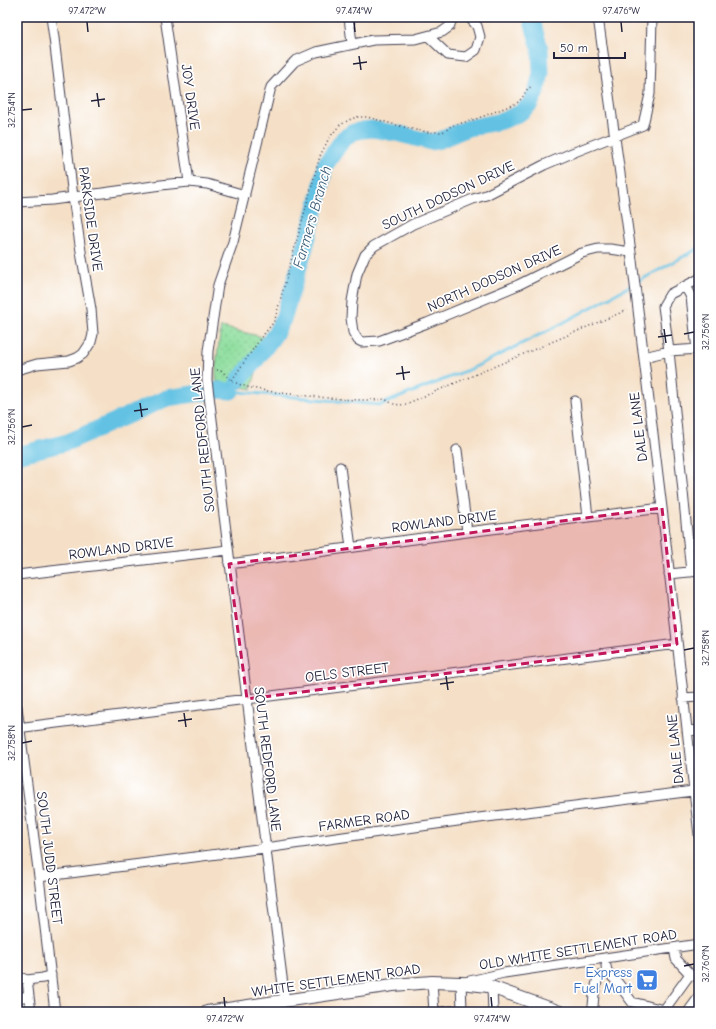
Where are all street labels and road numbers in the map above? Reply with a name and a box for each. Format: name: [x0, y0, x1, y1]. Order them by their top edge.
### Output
street label: JOY DRIVE: [177, 63, 204, 131]
street label: SOUTH DODSON DRIVE: [379, 157, 517, 234]
street label: PARKSIDE DRIVE: [75, 166, 106, 272]
street label: NORTH DODSON DRIVE: [425, 241, 564, 316]
street label: SOUTH REDFORD LANE: [186, 367, 219, 513]
street label: DALE LANE: [626, 391, 651, 463]
street label: ROWLAND DRIVE: [391, 507, 498, 536]
street label: ROWLAND DRIVE: [68, 534, 175, 563]
street label: OELS STREET: [304, 659, 391, 686]
street label: SOUTH REDFORD LANE: [250, 686, 285, 832]
street label: DALE LANE: [663, 713, 688, 785]
street label: SOUTH JUDD STREET: [33, 790, 66, 926]
street label: FARMER ROAD: [317, 806, 411, 835]
street label: OLD WHITE SETTLEMENT ROAD: [478, 925, 678, 974]
street label: WHITE SETTLEMENT ROAD: [251, 960, 422, 1001]

